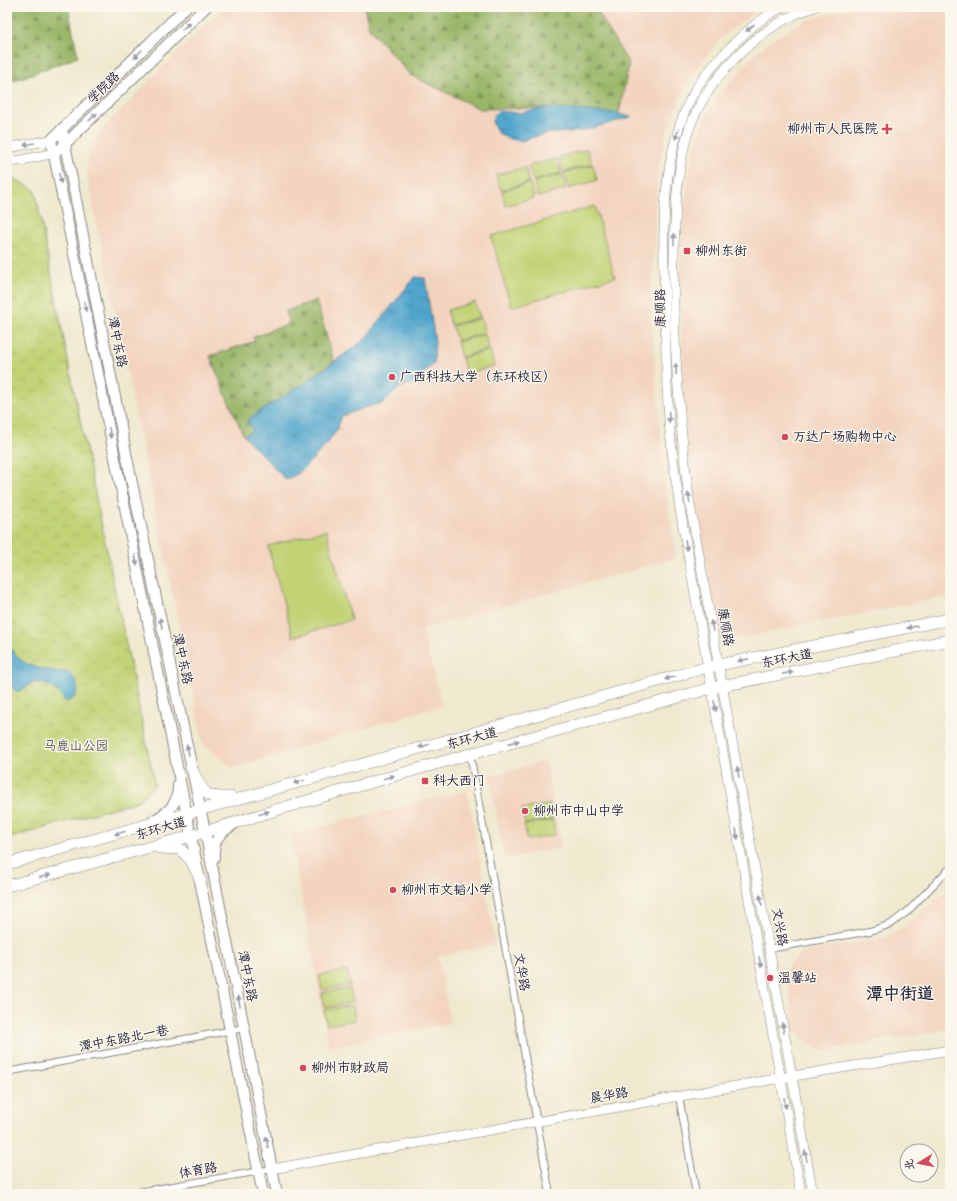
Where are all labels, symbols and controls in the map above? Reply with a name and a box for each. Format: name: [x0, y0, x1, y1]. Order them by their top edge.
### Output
one-way arrow: [181, 21, 191, 31]
one-way arrow: [744, 24, 755, 33]
one-way arrow: [133, 49, 143, 59]
street label: 学院路: [84, 68, 124, 108]
one-way arrow: [88, 112, 98, 122]
place label: 柳州市人民医院: [787, 121, 878, 138]
marker: 柳州市人民医院: [881, 123, 893, 135]
one-way arrow: [674, 128, 680, 140]
one-way arrow: [23, 141, 35, 147]
one-way arrow: [57, 172, 63, 184]
one-way arrow: [671, 232, 677, 245]
place label: 柳州东街: [695, 243, 747, 260]
marker: 柳州东街: [682, 246, 692, 256]
street label: 康顺路: [652, 288, 670, 328]
one-way arrow: [82, 299, 88, 312]
street label: 潭中东路: [104, 315, 130, 369]
one-way arrow: [673, 362, 679, 375]
place label: 广西科技大学（东环校区）: [400, 369, 556, 386]
marker: 广西科技大学（东环校区）: [387, 372, 397, 382]
one-way arrow: [665, 411, 672, 423]
one-way arrow: [108, 427, 114, 439]
place label: 万达广场购物中心: [793, 429, 897, 446]
marker: 万达广场购物中心: [780, 432, 790, 442]
one-way arrow: [686, 492, 692, 504]
one-way arrow: [683, 539, 689, 551]
one-way arrow: [133, 554, 139, 567]
street label: 康顺路: [713, 606, 737, 648]
one-way arrow: [158, 617, 164, 629]
one-way arrow: [709, 620, 715, 632]
one-way arrow: [906, 624, 918, 630]
street label: 潭中东路: [168, 632, 196, 686]
street label: 东环大道: [760, 646, 814, 672]
one-way arrow: [737, 657, 749, 663]
one-way arrow: [782, 669, 794, 675]
one-way arrow: [664, 675, 677, 681]
one-way arrow: [712, 699, 718, 712]
street label: 东环大道: [445, 724, 499, 754]
park label: 马鹿山公园: [43, 738, 109, 755]
one-way arrow: [508, 739, 520, 745]
one-way arrow: [417, 743, 429, 749]
one-way arrow: [184, 744, 190, 756]
one-way arrow: [734, 766, 740, 778]
place label: 科大西门: [433, 773, 485, 790]
one-way arrow: [383, 774, 395, 780]
marker: 科大西门: [420, 776, 430, 786]
one-way arrow: [292, 779, 305, 785]
place label: 柳州市中山中学: [533, 803, 624, 820]
marker: 柳州市中山中学: [520, 806, 530, 816]
one-way arrow: [258, 810, 270, 816]
street label: 东环大道: [134, 814, 188, 844]
one-way arrow: [735, 827, 741, 840]
one-way arrow: [114, 830, 126, 836]
one-way arrow: [39, 873, 51, 879]
place label: 柳州市文韬小学: [401, 882, 492, 899]
marker: 柳州市文韬小学: [388, 885, 398, 895]
one-way arrow: [757, 894, 763, 906]
street label: 文兴路: [767, 906, 791, 948]
street label: 潭中东路: [234, 949, 260, 1003]
street label: 文华路: [509, 951, 533, 993]
one-way arrow: [757, 955, 763, 968]
place label: 温馨站: [778, 970, 817, 987]
marker: 温馨站: [765, 973, 775, 983]
district label: 潭中街道: [866, 983, 934, 1005]
one-way arrow: [235, 995, 241, 1007]
street label: 潭中东路北一巷: [78, 1022, 170, 1056]
one-way arrow: [780, 1022, 786, 1034]
place label: 柳州市财政局: [311, 1060, 389, 1077]
marker: 柳州市财政局: [298, 1063, 308, 1073]
street label: 晨华路: [588, 1084, 630, 1108]
one-way arrow: [782, 1097, 788, 1109]
one-way arrow: [264, 1136, 270, 1148]
north arrow: [899, 1143, 939, 1183]
one-way arrow: [803, 1149, 809, 1162]
text: 北: [902, 1158, 918, 1171]
street label: 体育路: [177, 1159, 219, 1183]

